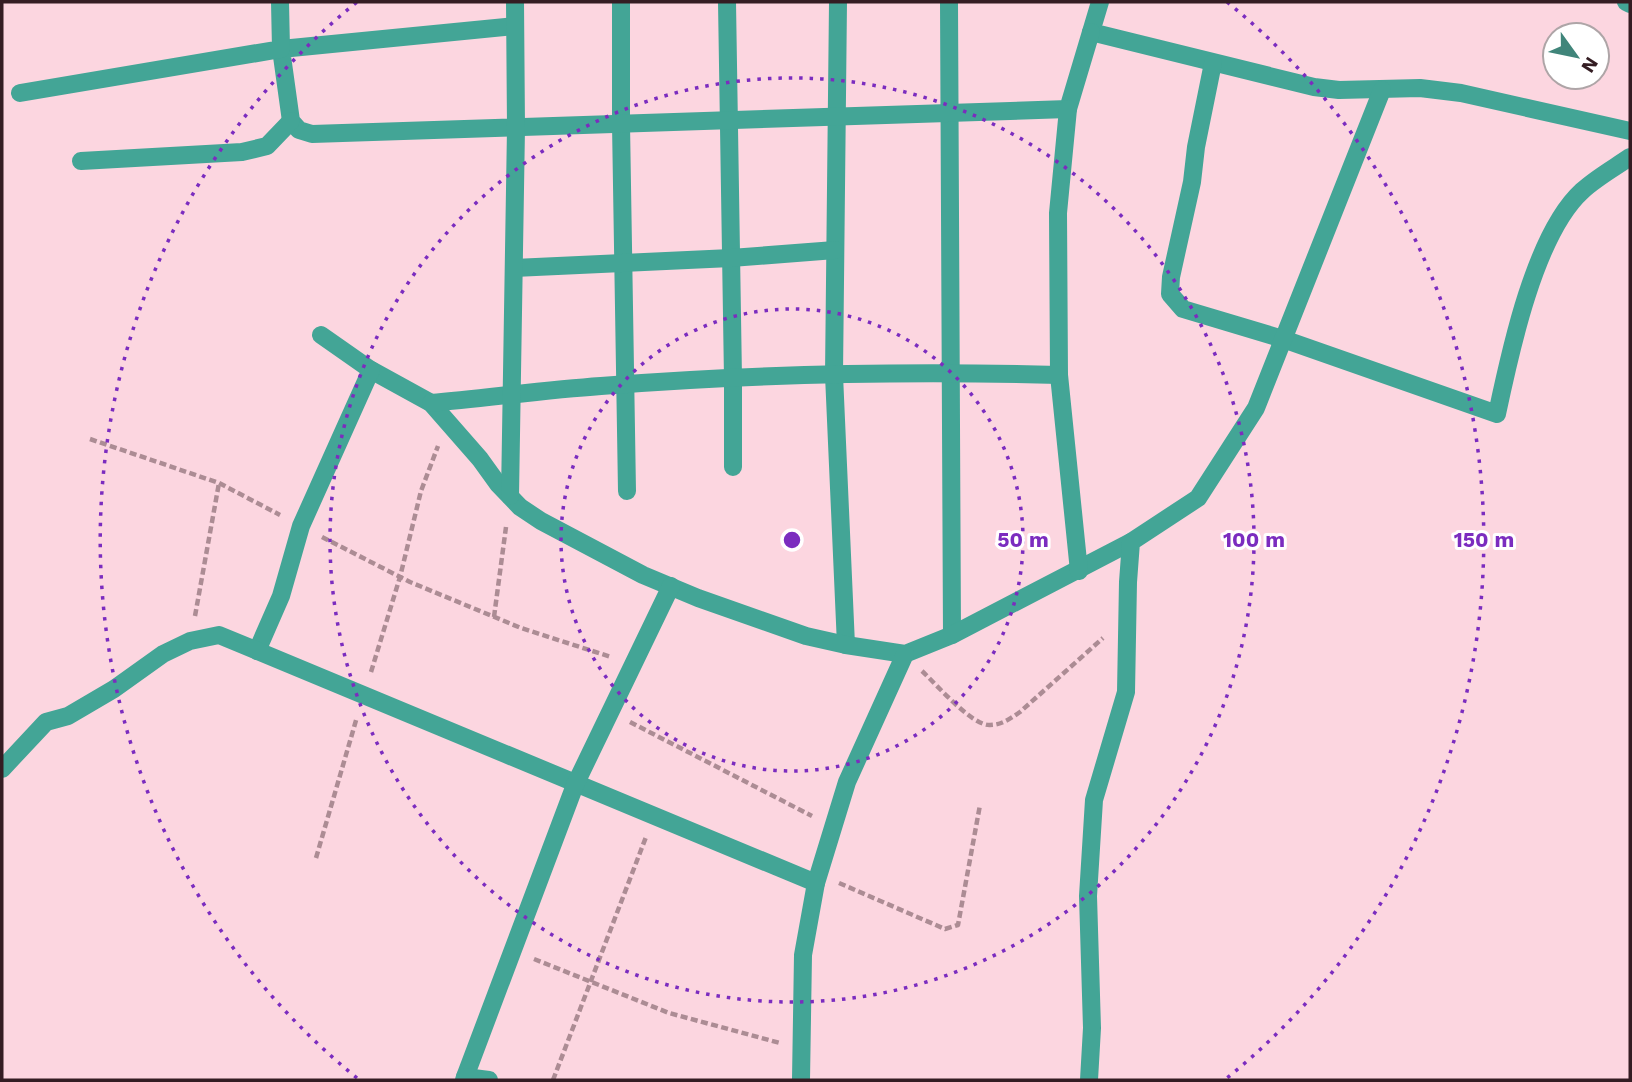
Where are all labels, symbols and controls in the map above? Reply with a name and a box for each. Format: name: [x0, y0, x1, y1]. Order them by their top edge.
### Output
north arrow: [1541, 21, 1611, 91]
text: N: [1576, 53, 1603, 77]
text: 50 m: [997, 527, 1049, 552]
text: 100 m: [1223, 527, 1285, 552]
text: 150 m: [1454, 527, 1514, 552]
centre of rings: [780, 528, 804, 552]

